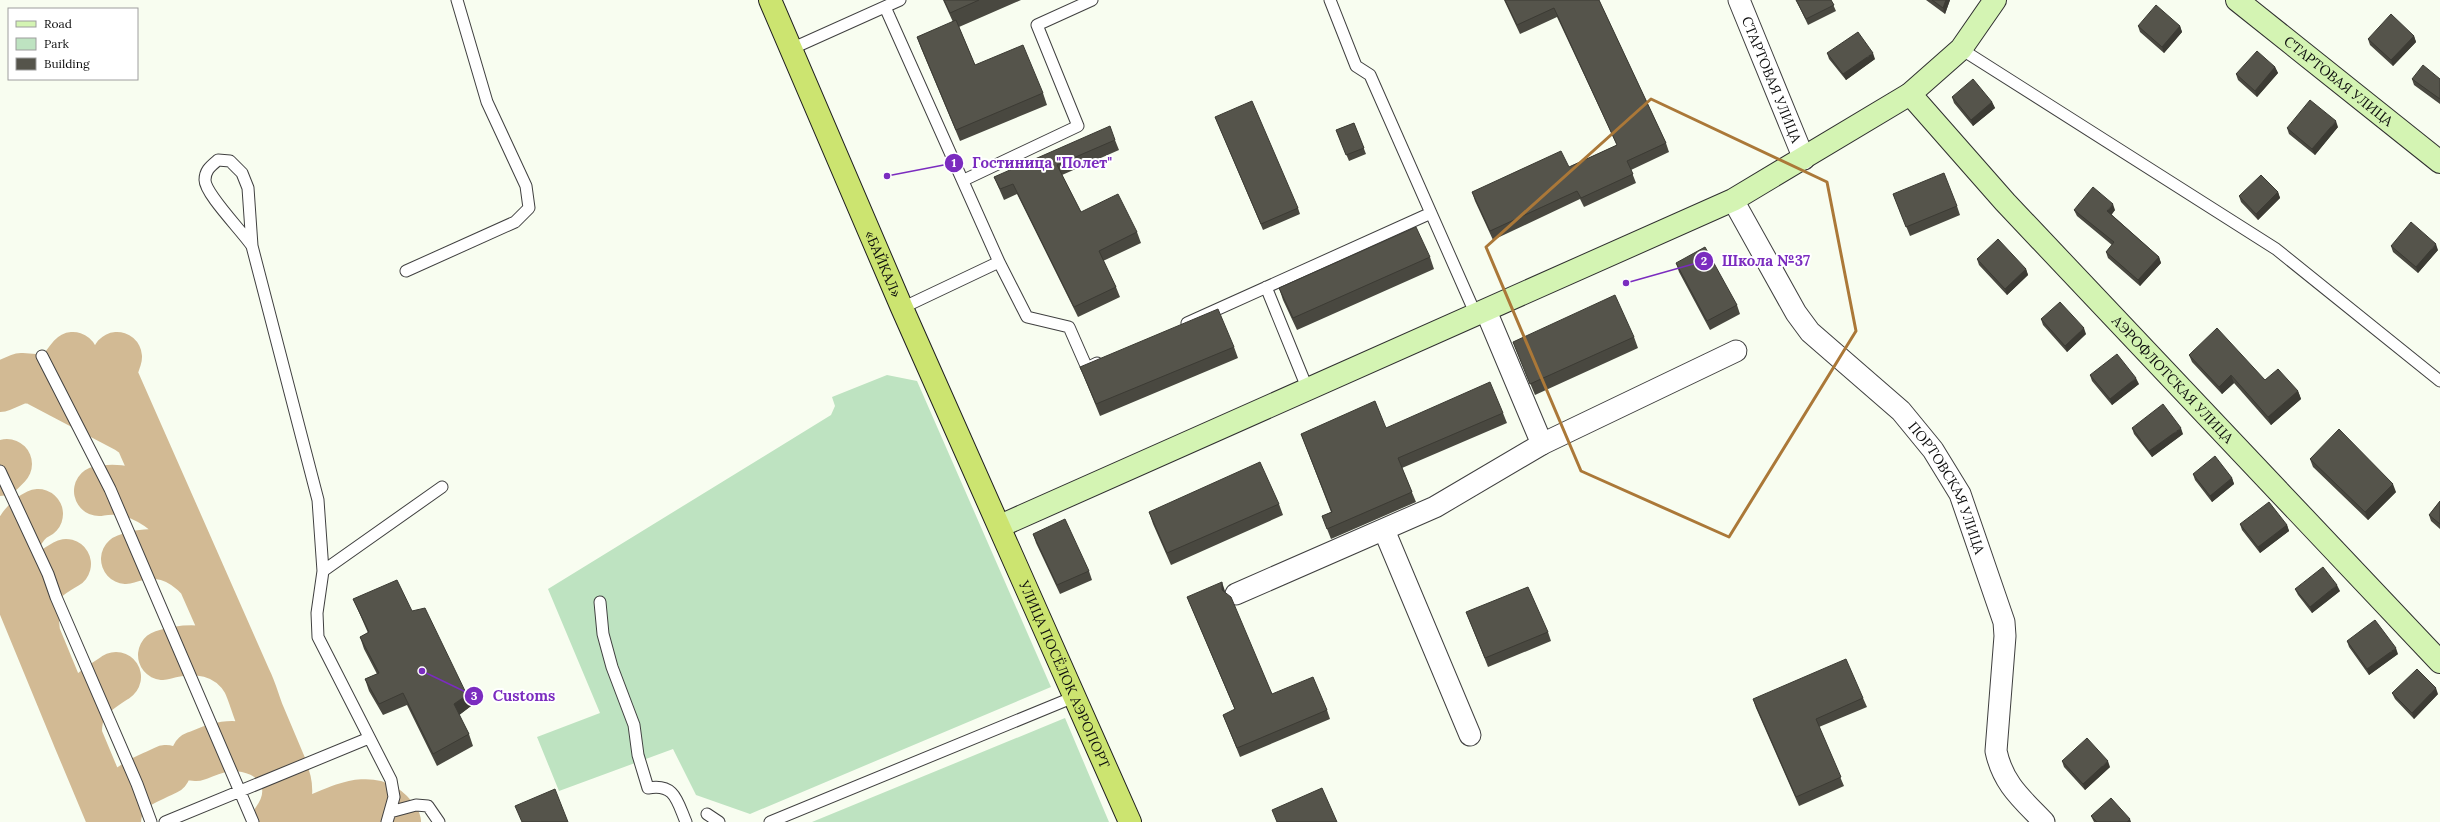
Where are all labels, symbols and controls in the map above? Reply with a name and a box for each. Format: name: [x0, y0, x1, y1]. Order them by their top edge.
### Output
legend: [8, 8, 138, 80]
street label: СТАРТОВАЯ УЛИЦА: [1738, 14, 1805, 146]
text: Road: [44, 16, 72, 31]
street label: СТАРТОВАЯ УЛИЦА: [2280, 32, 2397, 130]
text: Park: [44, 36, 70, 51]
text: Building: [44, 56, 90, 71]
callout: Гостиница "Полет": [944, 149, 1121, 176]
text: Гостиница "Полет": [972, 153, 1112, 172]
text: 1: [952, 155, 957, 170]
street label: «БАЙКАЛ»: [861, 227, 905, 300]
callout: Школа №37: [1694, 248, 1818, 275]
text: Школа №37: [1722, 251, 1810, 270]
text: 2: [1701, 253, 1707, 268]
street label: АЭРОФЛОТСКАЯ УЛИЦА: [2108, 311, 2237, 447]
street label: ПОРТОВСКАЯ УЛИЦА: [1904, 418, 1989, 557]
street label: УЛИЦА ПОСЁЛОК АЭРОПОРТ: [1015, 577, 1114, 771]
callout: Customs: [464, 682, 563, 709]
text: Customs: [493, 686, 555, 705]
text: 3: [471, 688, 478, 703]

